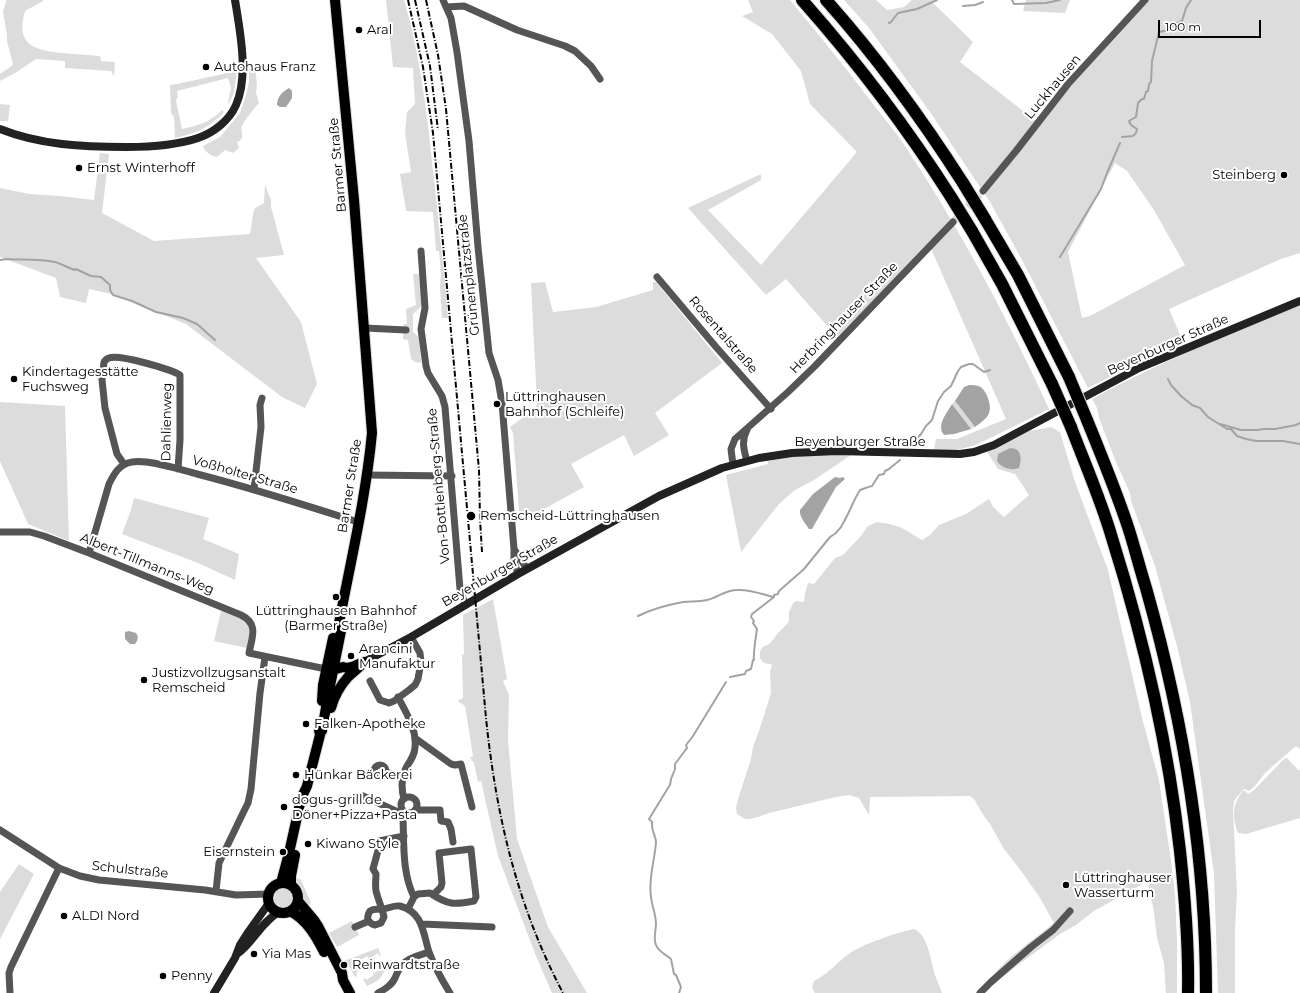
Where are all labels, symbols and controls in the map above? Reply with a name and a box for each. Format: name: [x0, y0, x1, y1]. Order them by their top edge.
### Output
scale bar: [1160, 12, 1263, 38]
text: 100 m: [1165, 19, 1201, 34]
place label: Aral: [367, 22, 392, 38]
marker: Aral: [354, 25, 364, 35]
street label: Luckhausen: [1021, 52, 1085, 122]
place label: Autohaus Franz: [214, 59, 316, 75]
marker: Autohaus Franz: [201, 62, 211, 72]
street label: Barmer Straße: [326, 117, 350, 213]
place label: Ernst Winterhoff: [87, 160, 195, 176]
marker: Ernst Winterhoff: [74, 163, 84, 173]
place label: Steinberg: [1212, 167, 1276, 183]
marker: Steinberg: [1279, 170, 1289, 180]
street label: Grünenplatzstraße: [455, 214, 483, 336]
street label: Herbringhauser Straße: [787, 259, 901, 377]
street label: Rosentalstraße: [685, 293, 761, 377]
street label: Beyenburger Straße: [1105, 311, 1231, 379]
place label: Kindertagesstätte Fuchsweg: [22, 364, 138, 395]
marker: Kindertagesstätte Fuchsweg: [9, 374, 19, 384]
street label: Dahlienweg: [159, 383, 175, 461]
place label: Lüttringhausen Bahnhof (Schleife): [505, 389, 624, 420]
marker: Lüttringhausen Bahnhof (Schleife): [492, 399, 502, 409]
street label: Von-Bottlenberg-Straße: [424, 407, 454, 565]
street label: Beyenburger Straße: [794, 434, 926, 450]
street label: Barmer Straße: [335, 438, 365, 534]
street label: Voßholter Straße: [190, 452, 300, 498]
place label: Remscheid-Lüttringhausen: [480, 508, 660, 524]
marker: Remscheid-Lüttringhausen: [465, 510, 477, 522]
street label: Albert-Tillmanns-Weg: [78, 530, 216, 598]
street label: Beyenburger Straße: [439, 531, 561, 611]
marker: Lüttringhausen Bahnhof (Barmer Straße): [331, 592, 341, 602]
place label: Lüttringhausen Bahnhof (Barmer Straße): [256, 603, 416, 634]
place label: Arancini Manufaktur: [359, 641, 436, 672]
marker: Arancini Manufaktur: [346, 651, 356, 661]
place label: Justizvollzugsanstalt Remscheid: [152, 665, 286, 696]
marker: Justizvollzugsanstalt Remscheid: [139, 675, 149, 685]
place label: Falken-Apotheke: [314, 716, 426, 732]
marker: Falken-Apotheke: [301, 719, 311, 729]
place label: Hünkar Bäckerei: [304, 767, 412, 783]
marker: Hünkar Bäckerei: [291, 770, 301, 780]
place label: dogus-grill.de Döner+Pizza+Pasta: [292, 792, 417, 823]
marker: dogus-grill.de Döner+Pizza+Pasta: [279, 802, 289, 812]
place label: Kiwano Style: [316, 836, 399, 852]
marker: Kiwano Style: [303, 839, 313, 849]
place label: Eisernstein: [203, 844, 275, 860]
marker: Eisernstein: [278, 847, 288, 857]
street label: Schulstraße: [91, 858, 169, 882]
place label: Lüttringhauser Wasserturm: [1074, 870, 1172, 901]
marker: Lüttringhauser Wasserturm: [1061, 880, 1071, 890]
place label: ALDI Nord: [72, 908, 140, 924]
marker: ALDI Nord: [59, 911, 69, 921]
place label: Yia Mas: [262, 946, 311, 962]
marker: Yia Mas: [249, 949, 259, 959]
place label: Reinwardtstraße: [352, 957, 460, 973]
marker: Reinwardtstraße: [339, 960, 349, 970]
place label: Penny: [171, 968, 212, 984]
marker: Penny: [158, 971, 168, 981]

